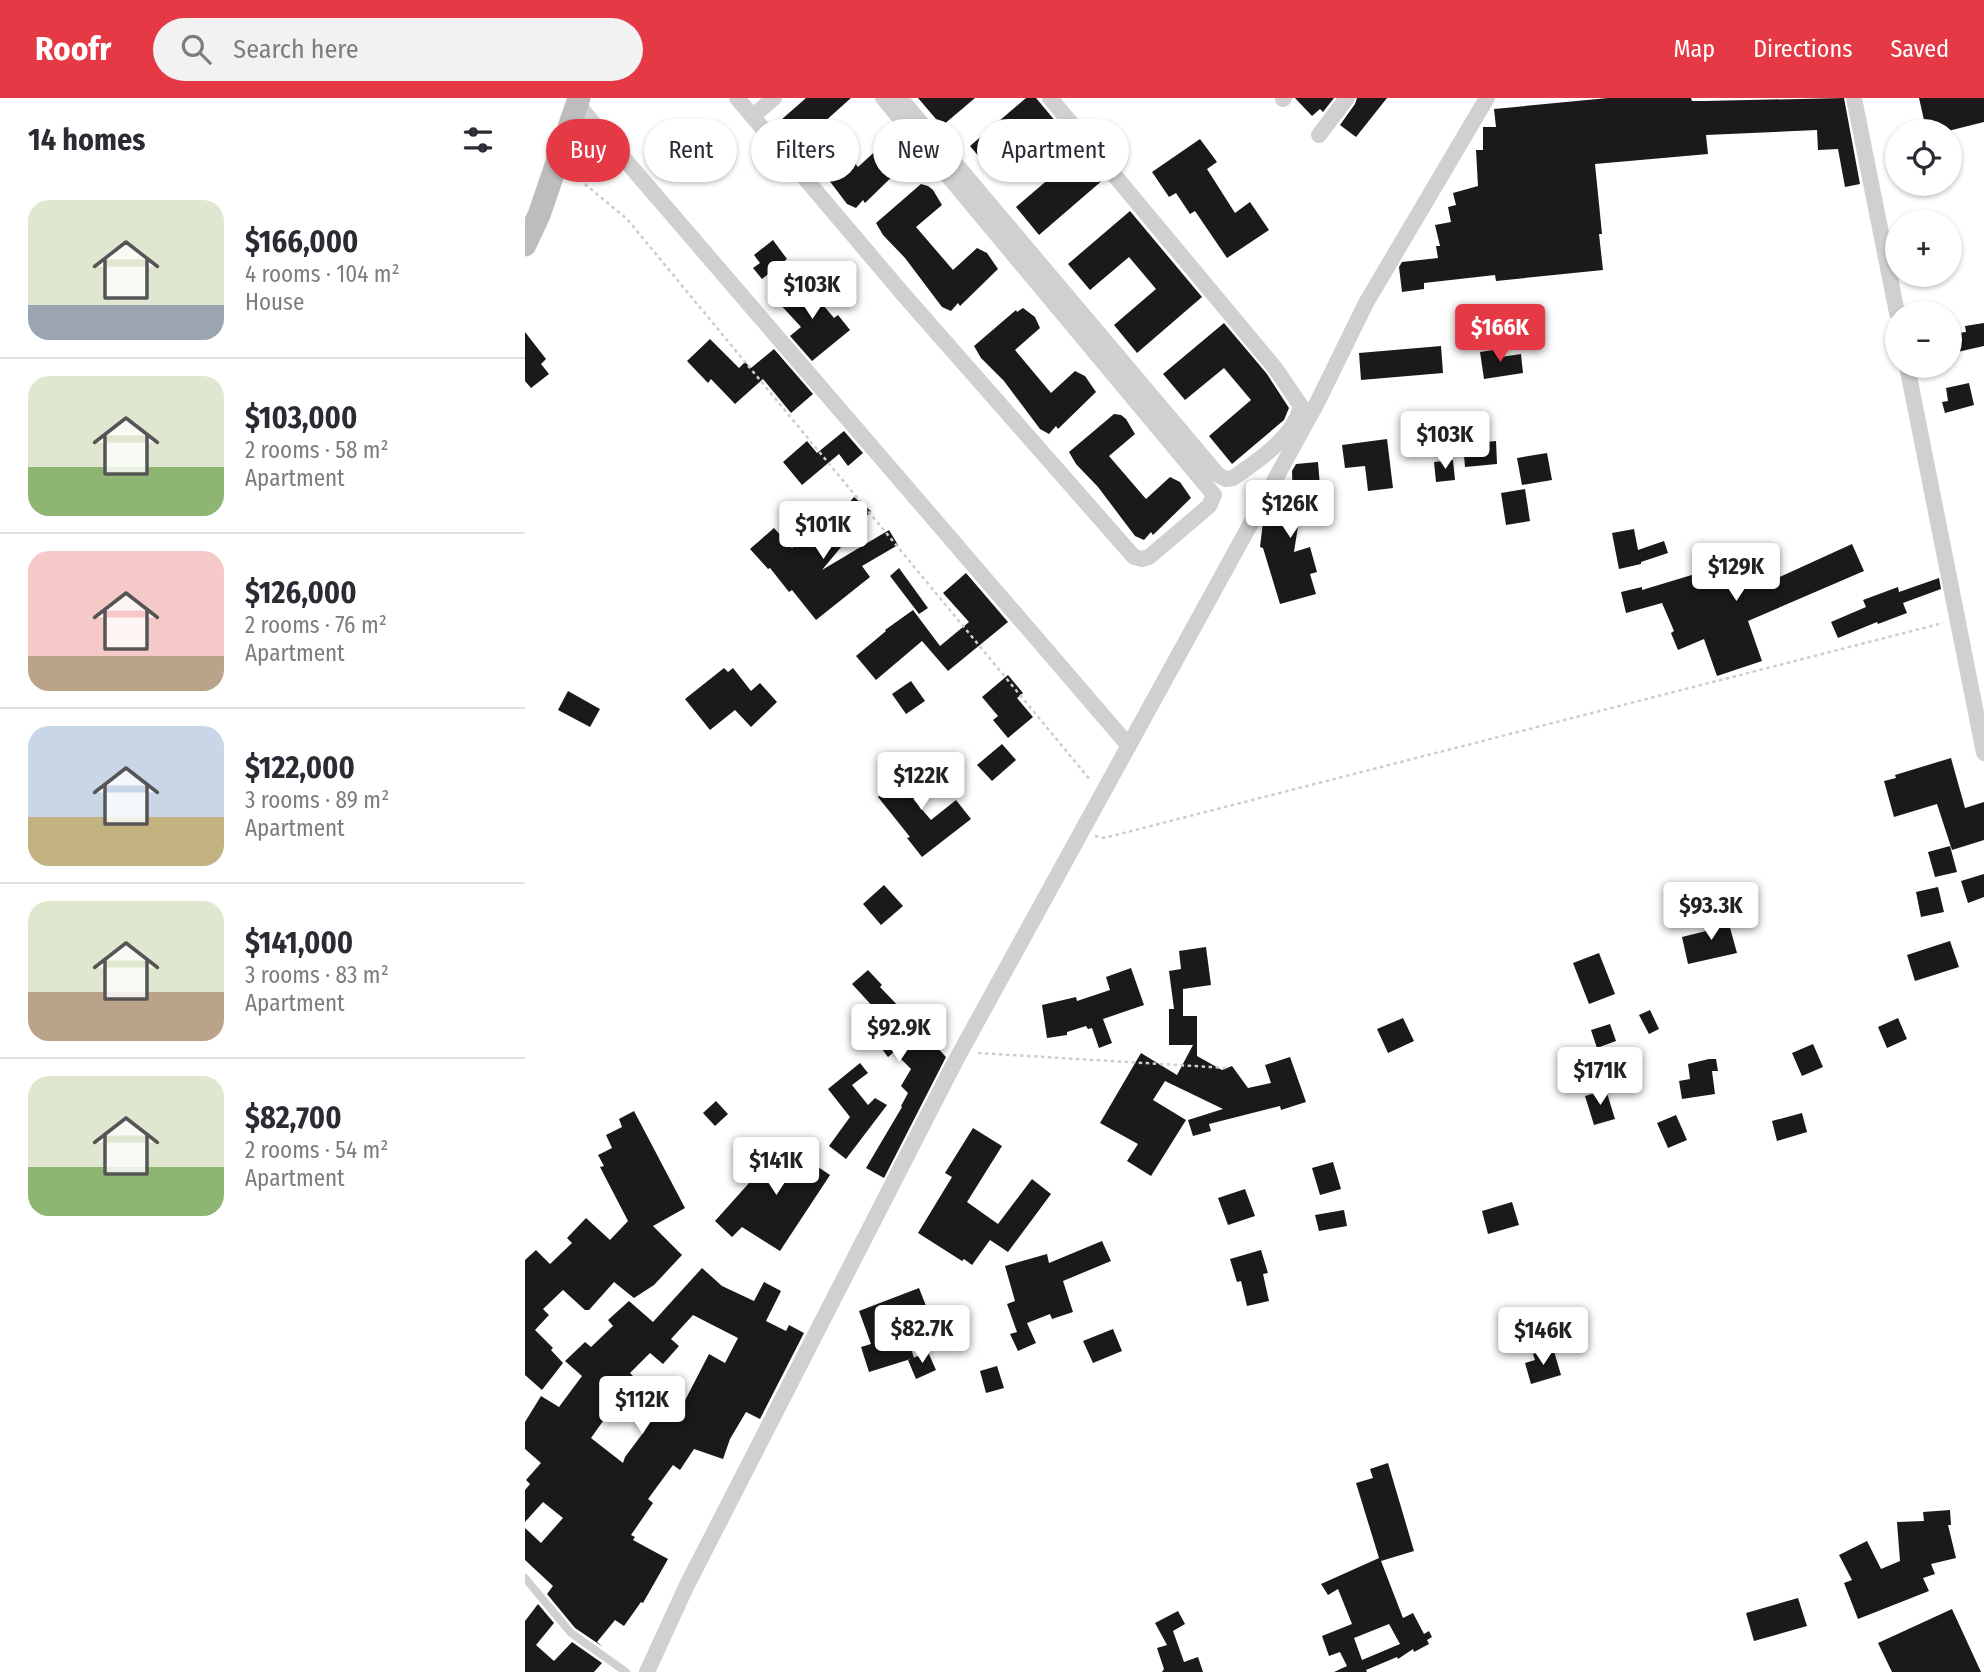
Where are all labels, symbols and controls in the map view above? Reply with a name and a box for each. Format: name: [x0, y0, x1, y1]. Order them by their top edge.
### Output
search box: [153, 18, 643, 81]
text: Roofr: [35, 29, 111, 69]
icon: search: [177, 30, 215, 68]
text: Search here: [233, 34, 359, 65]
text: Map: [1674, 35, 1715, 63]
text: Directions: [1753, 35, 1852, 63]
text: Saved: [1890, 35, 1949, 63]
chip: Buy: [546, 119, 630, 182]
chip: Rent: [644, 119, 737, 182]
chip: Filters: [751, 119, 859, 182]
chip: New: [873, 119, 963, 182]
chip: Apartment: [977, 119, 1129, 182]
map controls: [1885, 119, 1962, 378]
button: locate: [1885, 119, 1962, 196]
icon: filters: [459, 121, 497, 159]
text: 14 homes: [28, 122, 145, 158]
button: +: [1885, 210, 1962, 287]
text: $166,000: [245, 224, 358, 260]
icon: home: [84, 228, 168, 312]
text: 4 rooms · 104 m²: [245, 260, 400, 288]
pin: $103K: [763, 262, 861, 321]
text: $103K: [784, 270, 840, 298]
text: House: [245, 288, 304, 316]
button: −: [1885, 301, 1962, 378]
pin: $166K: [1451, 304, 1549, 364]
text: $166K: [1471, 313, 1529, 341]
text: $103,000: [245, 400, 357, 436]
icon: home: [84, 404, 168, 488]
pin: $103K: [1396, 412, 1494, 471]
text: $103K: [1417, 420, 1473, 448]
text: 2 rooms · 58 m²: [245, 436, 389, 464]
text: Apartment: [245, 464, 345, 492]
pin: $126K: [1241, 480, 1339, 540]
text: $126K: [1262, 489, 1318, 517]
pin: $101K: [774, 502, 872, 561]
text: $101K: [795, 510, 851, 538]
pin: $129K: [1687, 544, 1785, 603]
text: $129K: [1708, 552, 1764, 580]
text: $126,000: [245, 575, 357, 611]
icon: home: [84, 579, 168, 663]
text: 2 rooms · 76 m²: [245, 611, 387, 639]
text: Apartment: [245, 639, 345, 667]
text: $122,000: [245, 750, 355, 786]
pin: $122K: [872, 752, 970, 812]
icon: home: [84, 754, 168, 838]
text: $122K: [893, 761, 949, 789]
text: 3 rooms · 89 m²: [245, 786, 389, 814]
text: Apartment: [245, 814, 345, 842]
pin: $93.3K: [1654, 882, 1768, 942]
text: $93.3K: [1679, 891, 1743, 919]
text: $141,000: [245, 925, 353, 961]
icon: home: [84, 929, 168, 1013]
text: 3 rooms · 83 m²: [245, 961, 389, 989]
text: Apartment: [245, 989, 345, 1017]
pin: $92.9K: [842, 1004, 956, 1064]
text: $92.9K: [867, 1013, 931, 1041]
pin: $171K: [1551, 1048, 1649, 1107]
text: $171K: [1573, 1056, 1627, 1084]
text: $82,700: [245, 1100, 342, 1136]
icon: home: [84, 1104, 168, 1188]
text: 2 rooms · 54 m²: [245, 1136, 388, 1164]
pin: $141K: [727, 1138, 825, 1197]
text: $141K: [749, 1146, 803, 1174]
text: Apartment: [245, 1164, 345, 1192]
pin: $82.7K: [865, 1306, 979, 1365]
pin: $146K: [1494, 1308, 1592, 1367]
text: $82.7K: [891, 1314, 953, 1342]
text: $146K: [1514, 1316, 1572, 1344]
pin: $112K: [593, 1376, 691, 1436]
text: $112K: [615, 1385, 669, 1413]

